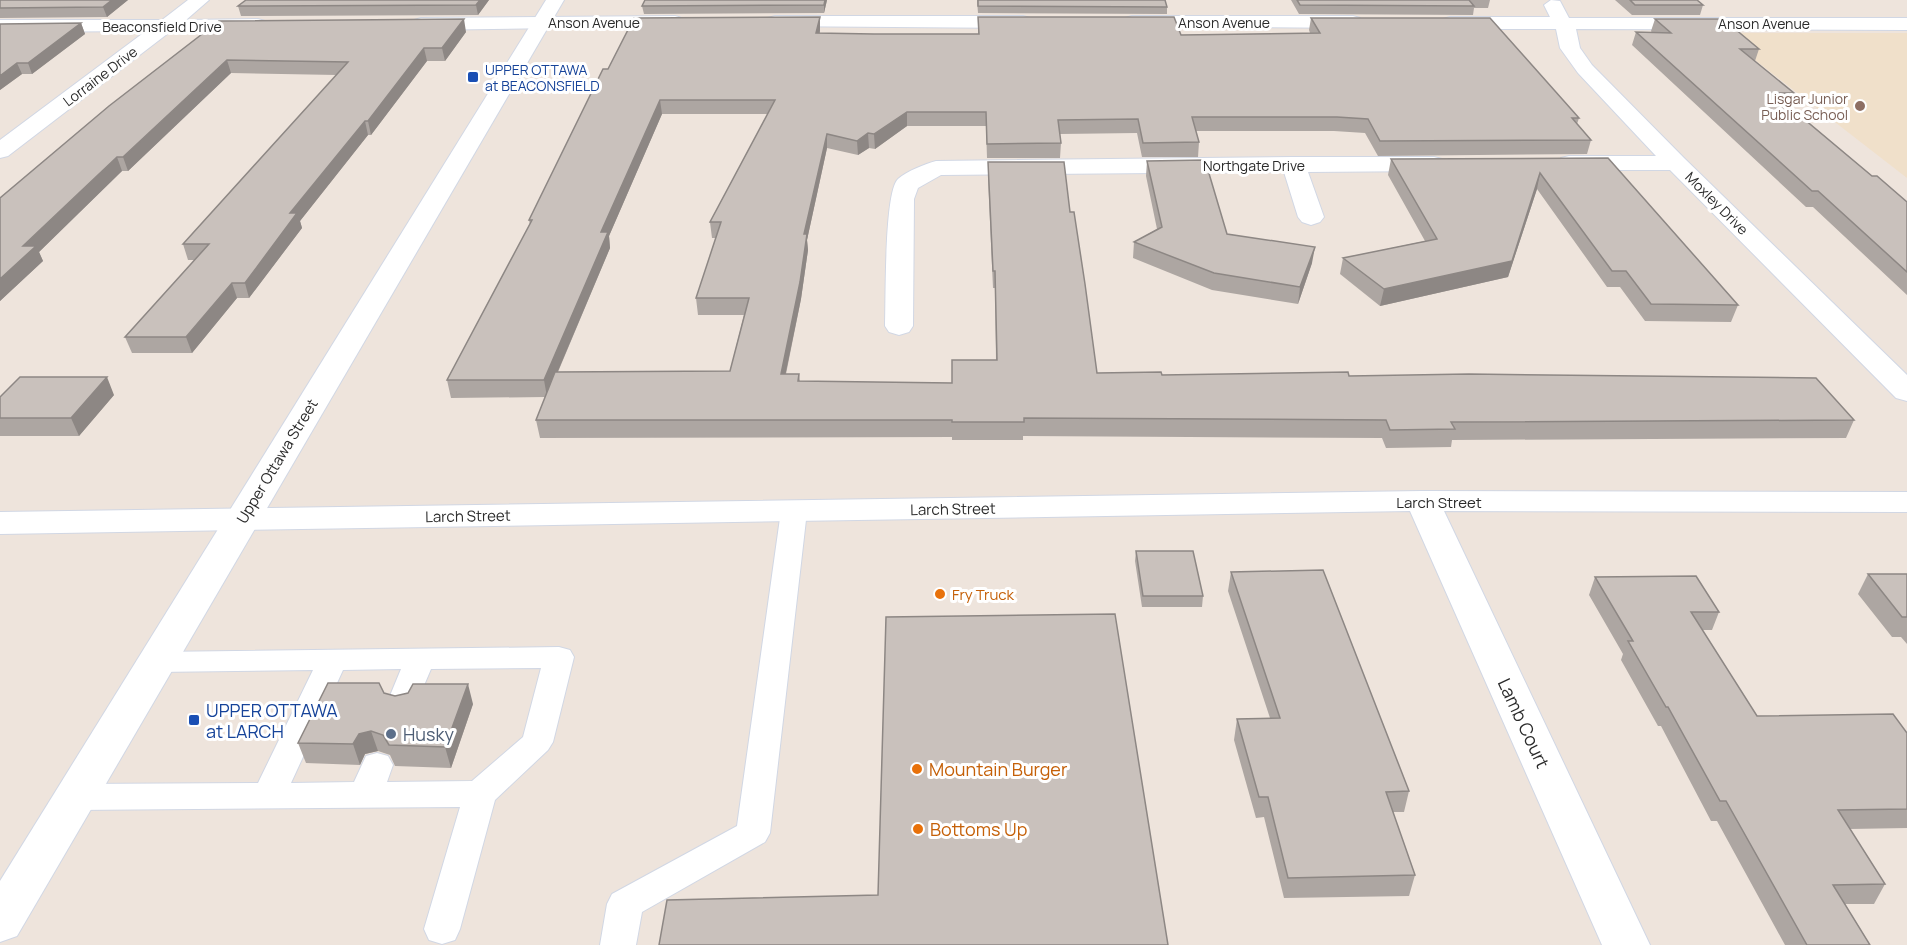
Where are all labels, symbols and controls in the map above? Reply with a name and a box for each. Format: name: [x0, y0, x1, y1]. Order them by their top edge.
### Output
street label: Anson Avenue: [548, 13, 640, 32]
street label: Anson Avenue: [1178, 13, 1270, 32]
street label: Anson Avenue: [1718, 14, 1810, 33]
street label: Beaconsfield Drive: [102, 17, 222, 36]
street label: Lorraine Drive: [59, 42, 141, 110]
place label: UPPER OTTAWA at BEACONSFIELD: [485, 60, 600, 95]
marker: UPPER OTTAWA at BEACONSFIELD: [466, 70, 480, 84]
place label: Lisgar Junior Public School: [1761, 89, 1848, 124]
marker: Lisgar Junior Public School: [1853, 99, 1867, 113]
street label: Northgate Drive: [1203, 156, 1305, 175]
street label: Moxley Drive: [1681, 167, 1753, 239]
street label: Upper Ottawa Street: [231, 395, 323, 527]
street label: Larch Street: [1396, 492, 1482, 513]
street label: Larch Street: [910, 498, 996, 520]
street label: Larch Street: [425, 505, 511, 527]
place label: Fry Truck: [952, 584, 1015, 605]
marker: Fry Truck: [933, 587, 947, 601]
street label: Lamb Court: [1493, 674, 1555, 772]
place label: UPPER OTTAWA at LARCH: [206, 698, 338, 743]
marker: UPPER OTTAWA at LARCH: [187, 713, 201, 727]
place label: Husky: [403, 722, 454, 746]
marker: Husky: [384, 727, 398, 741]
place label: Mountain Burger: [929, 757, 1068, 781]
marker: Mountain Burger: [910, 762, 924, 776]
place label: Bottoms Up: [930, 817, 1027, 841]
marker: Bottoms Up: [911, 822, 925, 836]

